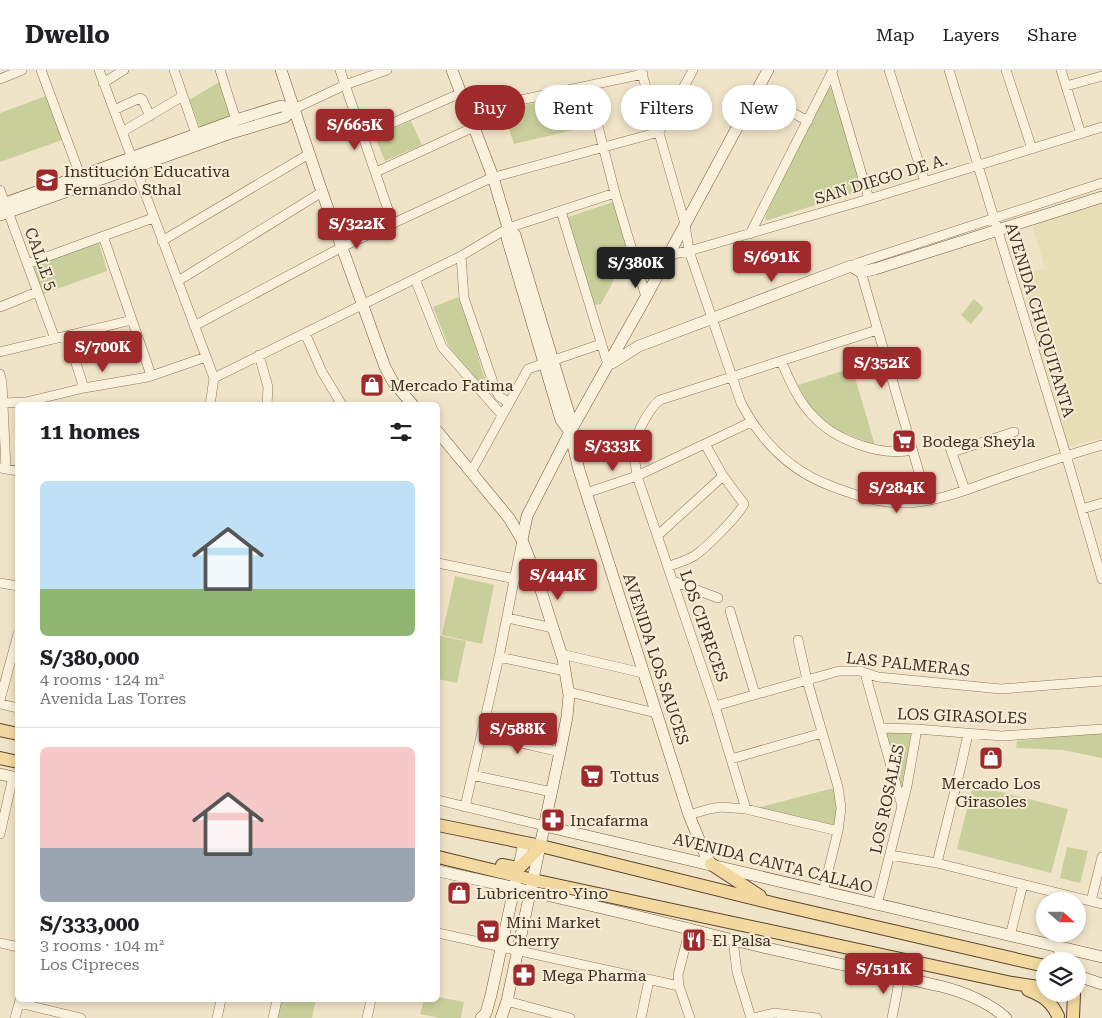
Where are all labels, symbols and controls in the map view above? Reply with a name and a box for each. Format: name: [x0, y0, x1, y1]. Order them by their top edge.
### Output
text: Dwello: [25, 21, 110, 49]
text: Map: [876, 24, 915, 45]
text: Layers: [943, 24, 999, 45]
text: Share: [1027, 24, 1077, 45]
chip: Buy: [455, 85, 525, 130]
chip: Rent: [535, 85, 611, 130]
chip: Filters: [621, 85, 712, 130]
chip: New: [722, 85, 796, 130]
pin: S/665K: [314, 108, 396, 151]
text: S/665K: [327, 115, 383, 134]
street label: SAN DIEGO DE A.: [812, 150, 950, 208]
place label: Institución Educativa Fernando Sthal: [64, 162, 230, 199]
school or university icon: Institución Educativa Fernando Sthal: [34, 167, 60, 193]
pin: S/322K: [316, 208, 398, 250]
text: S/322K: [329, 214, 385, 233]
street label: AVENIDA CHUQUITANTA: [1001, 220, 1079, 420]
street label: CALLE 5: [21, 225, 61, 293]
pin: S/691K: [731, 240, 813, 283]
pin: S/380K: [595, 246, 677, 289]
text: S/691K: [744, 247, 800, 266]
text: S/380K: [608, 253, 664, 272]
pin: S/700K: [62, 330, 144, 373]
text: S/700K: [75, 337, 131, 356]
pin: S/352K: [841, 346, 923, 389]
text: S/352K: [854, 353, 910, 372]
shop icon: Mercado Fatima: [359, 372, 385, 398]
place label: Mercado Fatima: [390, 376, 514, 395]
icon: filters: [387, 418, 415, 446]
text: 11 homes: [40, 420, 140, 444]
supermarket icon: Bodega Sheyla: [891, 428, 917, 454]
pin: S/333K: [572, 430, 654, 472]
place label: Bodega Sheyla: [922, 432, 1035, 451]
text: S/333K: [585, 436, 641, 455]
pin: S/284K: [856, 472, 938, 514]
text: S/284K: [869, 478, 925, 497]
icon: home: [183, 514, 273, 604]
pin: S/444K: [517, 558, 599, 601]
text: S/444K: [530, 565, 586, 584]
street label: LOS CIPRECES: [676, 568, 732, 685]
street label: AVENIDA LOS SAUCES: [619, 571, 693, 747]
text: S/380,000: [40, 646, 139, 670]
street label: LAS PALMERAS: [845, 648, 971, 680]
text: 4 rooms · 124 m²: [40, 670, 164, 689]
text: Avenida Las Torres: [40, 689, 186, 708]
street label: LOS GIRASOLES: [896, 704, 1028, 728]
pin: S/588K: [477, 712, 559, 755]
text: S/588K: [490, 719, 546, 738]
street label: LOS ROSALES: [866, 743, 908, 855]
shop icon: Mercado Los Girasoles: [978, 745, 1004, 771]
supermarket icon: Tottus: [579, 763, 605, 789]
place label: Tottus: [610, 767, 660, 786]
place label: Mercado Los Girasoles: [941, 774, 1041, 811]
icon: home: [183, 779, 273, 869]
pharmacy icon: Incafarma: [540, 807, 566, 833]
place label: Incafarma: [570, 811, 649, 830]
street label: AVENIDA CANTA CALLAO: [671, 829, 875, 897]
shop icon: Lubricentro Yino: [446, 880, 472, 906]
place label: Lubricentro Yino: [476, 884, 609, 903]
north arrow: [1036, 892, 1086, 942]
map controls: [1036, 892, 1086, 1002]
text: S/333,000: [40, 912, 139, 936]
place label: Mini Market Cherry: [506, 913, 601, 950]
supermarket icon: Mini Market Cherry: [475, 918, 501, 944]
restaurant icon: El Palsa: [681, 927, 707, 953]
place label: El Palsa: [712, 931, 771, 950]
text: 3 rooms · 104 m²: [40, 936, 164, 955]
pin: S/511K: [843, 952, 925, 995]
button: layers: [1036, 952, 1086, 1002]
text: Los Cipreces: [40, 955, 139, 974]
text: S/511K: [856, 959, 912, 978]
pharmacy icon: Mega Pharma: [511, 962, 537, 988]
place label: Mega Pharma: [542, 966, 647, 985]

